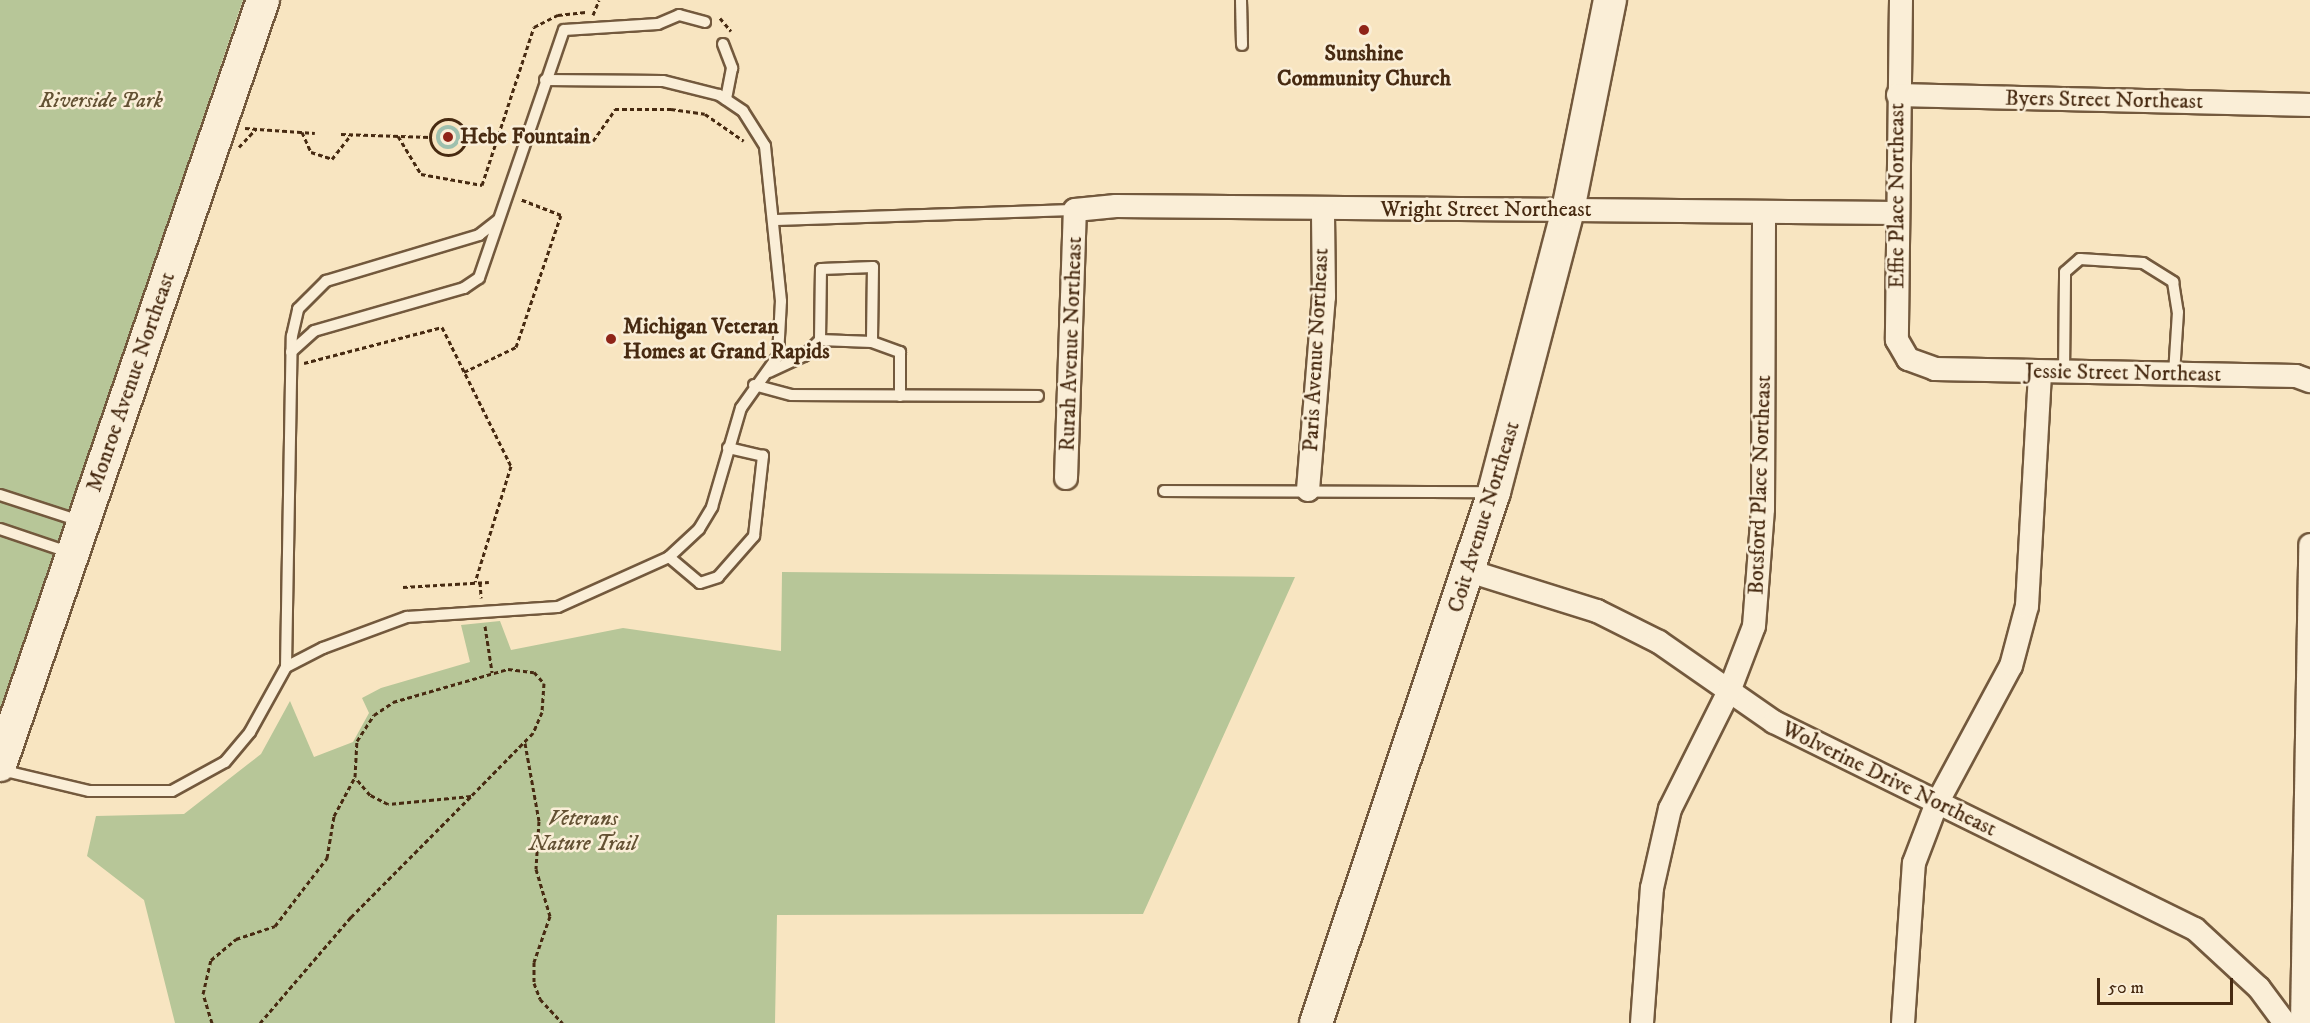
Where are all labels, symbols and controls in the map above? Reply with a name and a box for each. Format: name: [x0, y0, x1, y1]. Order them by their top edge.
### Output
marker: Sunshine Community Church: [1357, 23, 1371, 37]
place label: Sunshine Community Church: [1277, 40, 1451, 92]
street label: Byers Street Northeast: [2005, 85, 2203, 115]
park label: Riverside Park: [39, 88, 163, 114]
street label: Effie Place Northeast: [1884, 103, 1910, 289]
place label: Hebe Fountain: [460, 124, 590, 150]
marker: Hebe Fountain: [441, 130, 455, 144]
street label: Wright Street Northeast: [1380, 197, 1592, 223]
street label: Rurah Avenue Northeast: [1054, 236, 1088, 452]
street label: Paris Avenue Northeast: [1297, 247, 1335, 453]
street label: Monroe Avenue Northeast: [81, 269, 181, 495]
place label: Michigan Veteran Homes at Grand Rapids: [623, 313, 830, 364]
marker: Michigan Veteran Homes at Grand Rapids: [604, 332, 618, 346]
street label: Jessie Street Northeast: [2025, 358, 2221, 388]
street label: Botsford Place Northeast: [1743, 375, 1777, 595]
street label: Coit Avenue Northeast: [1442, 418, 1526, 616]
street label: Wolverine Drive Northeast: [1777, 716, 2001, 842]
park label: Veterans Nature Trail: [529, 805, 637, 856]
scale bar: [2100, 966, 2236, 1004]
text: 50 m: [2108, 977, 2144, 999]

